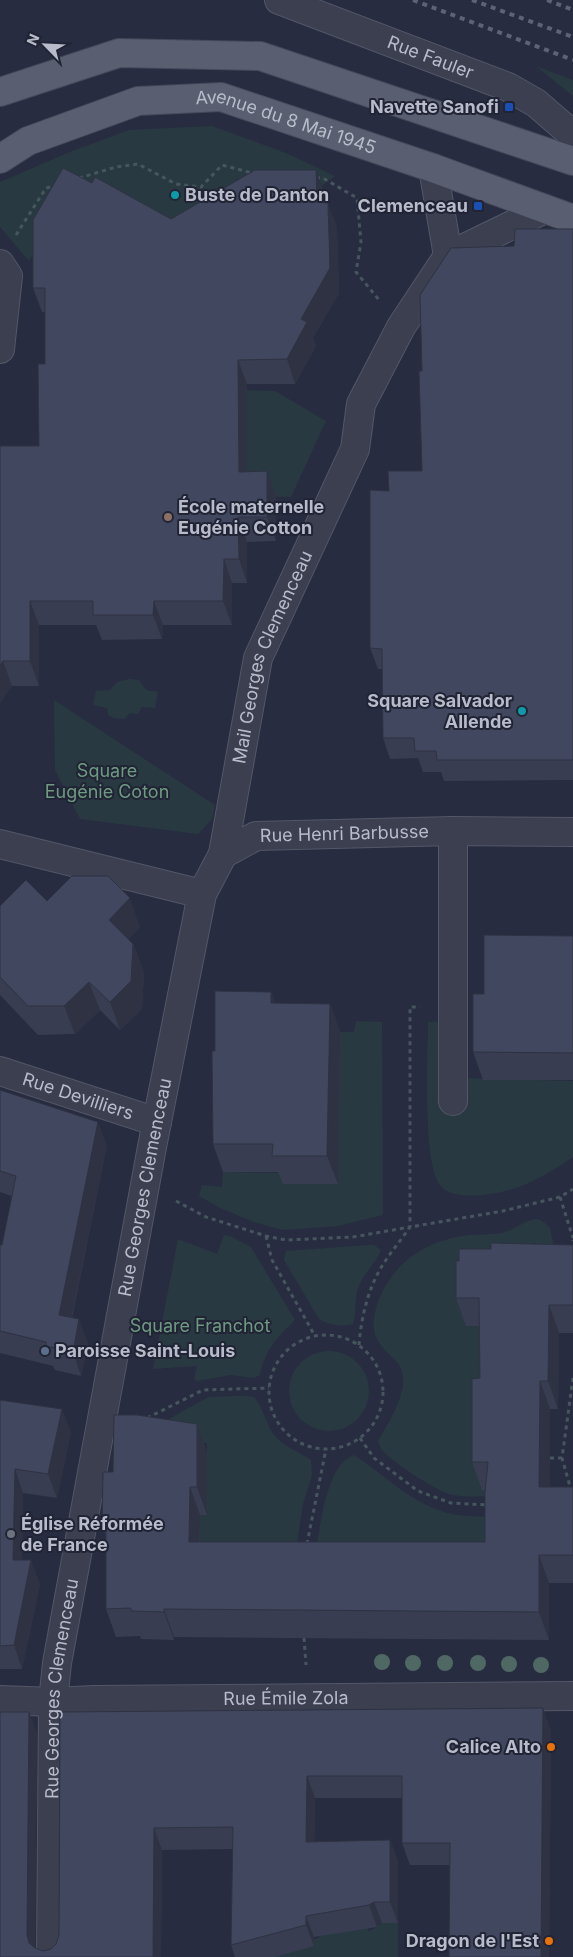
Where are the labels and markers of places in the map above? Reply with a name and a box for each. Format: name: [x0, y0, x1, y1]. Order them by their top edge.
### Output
place label: Navette Sanofi: [370, 96, 499, 117]
marker: Navette Sanofi: [503, 101, 515, 113]
place label: Buste de Danton: [185, 184, 329, 205]
marker: Buste de Danton: [169, 189, 181, 201]
place label: Clemenceau: [358, 195, 468, 216]
marker: Clemenceau: [472, 200, 484, 212]
place label: École maternelle Eugénie Cotton: [178, 496, 325, 538]
marker: École maternelle Eugénie Cotton: [162, 511, 174, 523]
place label: Square Salvador Allende: [367, 690, 512, 732]
marker: Square Salvador Allende: [516, 705, 528, 717]
place label: Paroisse Saint-Louis: [55, 1340, 235, 1361]
marker: Paroisse Saint-Louis: [39, 1345, 51, 1357]
place label: Église Réformée de France: [21, 1513, 164, 1555]
marker: Église Réformée de France: [5, 1528, 17, 1540]
place label: Calice Alto: [446, 1736, 541, 1757]
marker: Calice Alto: [545, 1741, 557, 1753]
place label: Dragon de l'Est: [406, 1930, 539, 1951]
marker: Dragon de l'Est: [543, 1935, 555, 1947]

